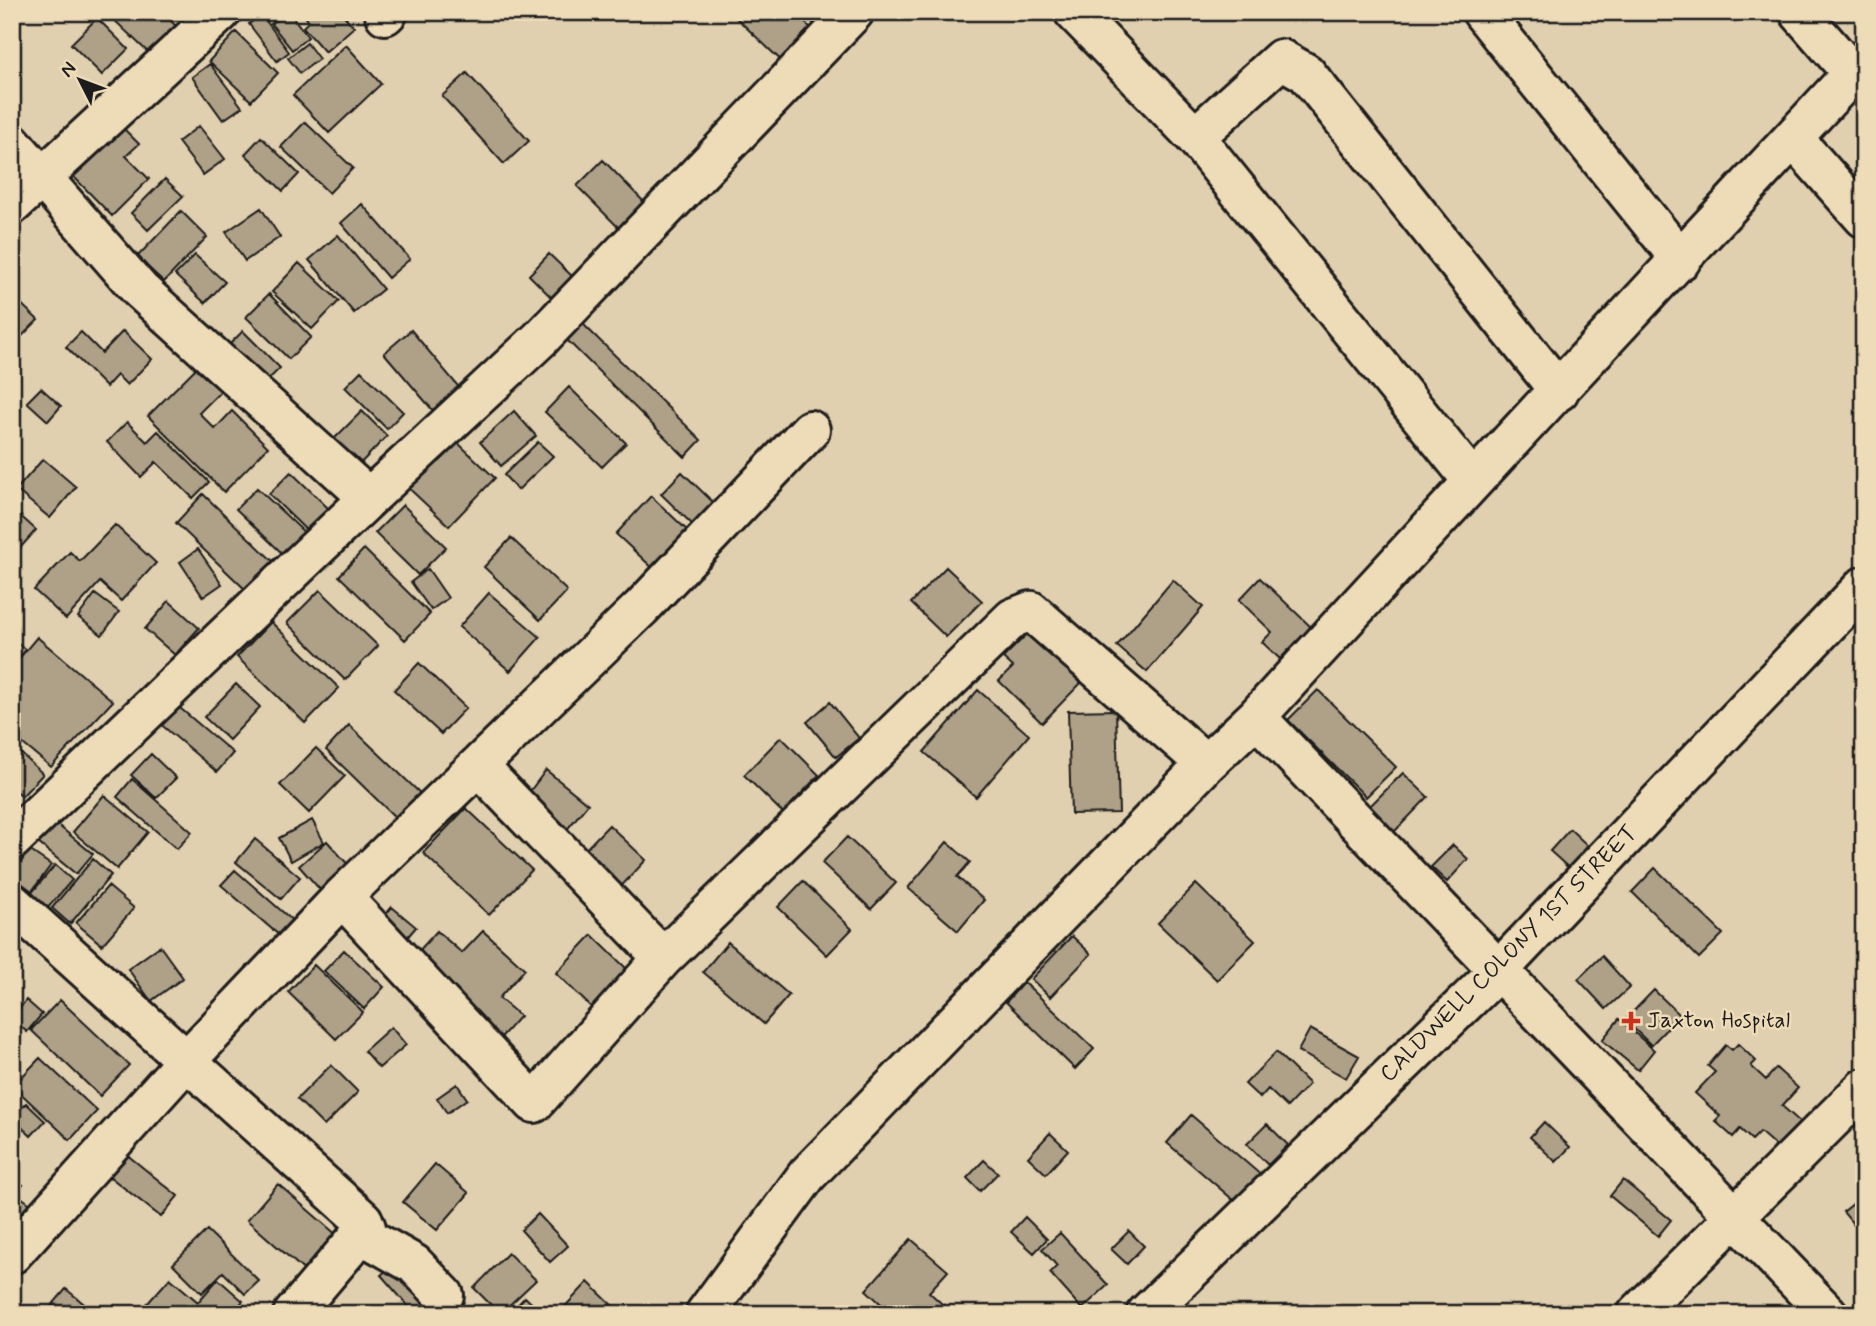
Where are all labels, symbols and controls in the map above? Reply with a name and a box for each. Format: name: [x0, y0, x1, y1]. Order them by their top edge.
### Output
north arrow: [46, 46, 116, 116]
text: N: [55, 57, 82, 83]
street label: CALDWELL COLONY 1ST STREET: [1374, 819, 1644, 1089]
place label: Jaxton Hospital: [1647, 1006, 1790, 1036]
marker: Jaxton Hospital: [1621, 1011, 1641, 1031]

